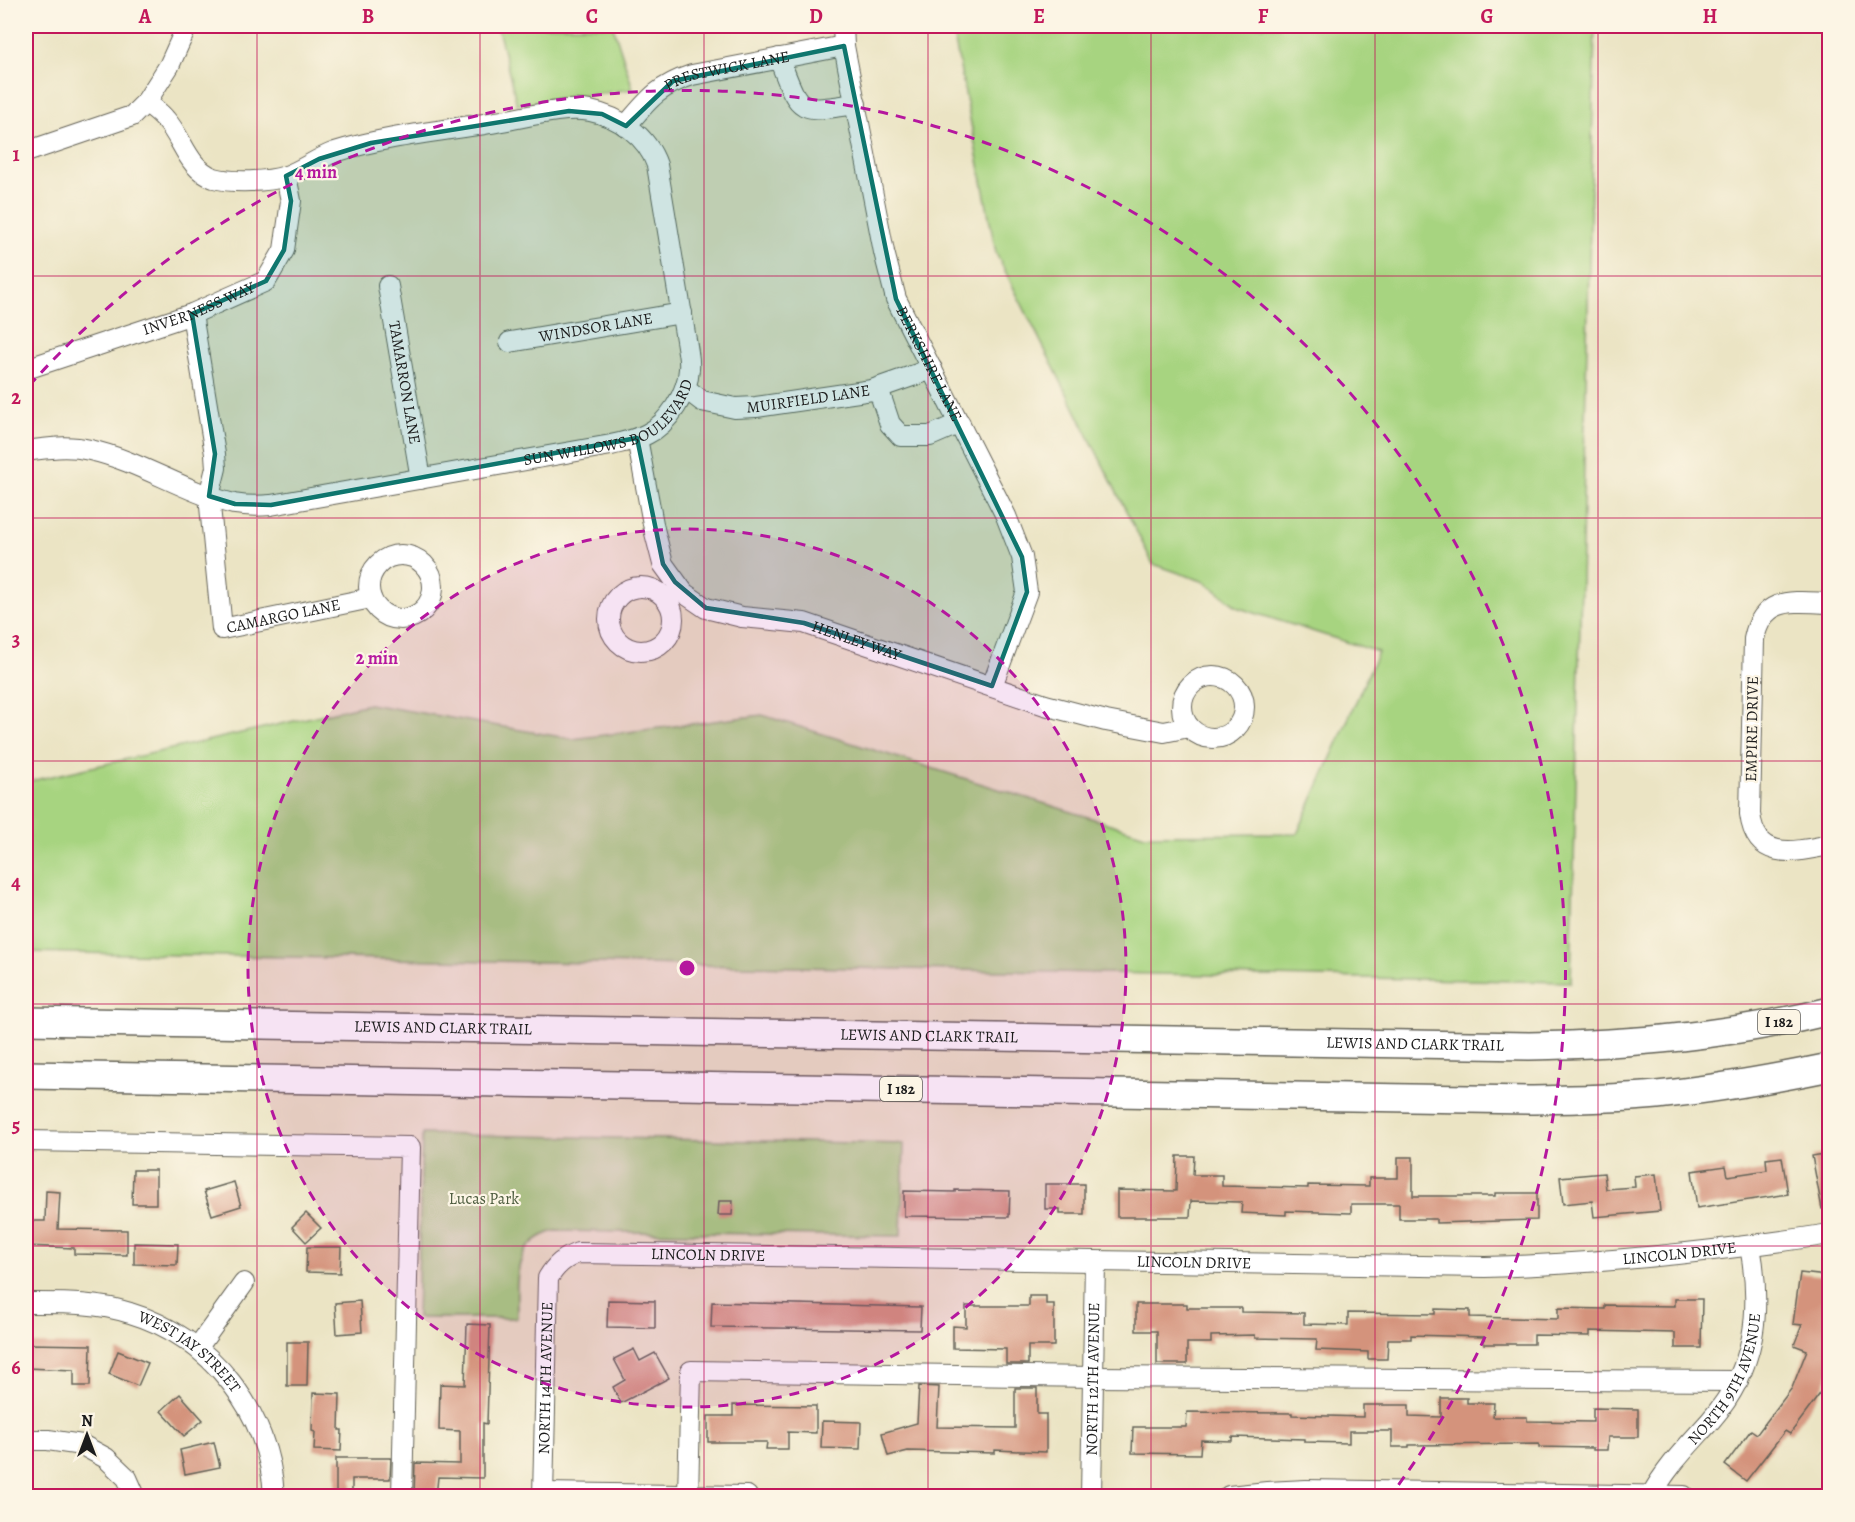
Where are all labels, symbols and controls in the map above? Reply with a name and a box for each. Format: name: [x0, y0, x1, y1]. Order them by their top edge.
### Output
text: A: [138, 3, 152, 30]
text: B: [362, 3, 374, 30]
text: C: [586, 3, 598, 30]
text: D: [809, 3, 823, 30]
text: E: [1033, 3, 1045, 30]
text: F: [1258, 3, 1269, 30]
text: G: [1480, 3, 1494, 30]
text: H: [1703, 3, 1718, 30]
street label: PRESTWICK LANE: [660, 46, 791, 96]
text: 1: [12, 141, 20, 168]
text: 4 min: [295, 160, 337, 184]
street label: INVERNESS WAY: [140, 276, 259, 341]
street label: BERKSHIRE LANE: [890, 302, 967, 425]
street label: WINDSOR LANE: [536, 307, 654, 348]
street label: TAMARRON LANE: [383, 319, 426, 446]
street label: SUN WILLOWS BOULEVARD: [522, 376, 698, 471]
street label: MUIRFIELD LANE: [746, 379, 872, 418]
text: 2: [11, 384, 21, 411]
street label: CAMARGO LANE: [224, 594, 342, 639]
street label: HENLEY WAY: [809, 615, 905, 666]
text: 3: [12, 626, 20, 653]
text: 2 min: [356, 646, 398, 670]
street label: EMPIRE DRIVE: [1740, 676, 1764, 782]
text: 4: [11, 869, 21, 896]
centre of rings: [677, 958, 697, 978]
road number: I 182: [1758, 1010, 1800, 1034]
street label: LEWIS AND CLARK TRAIL: [354, 1015, 533, 1040]
street label: LEWIS AND CLARK TRAIL: [840, 1024, 1019, 1049]
street label: LEWIS AND CLARK TRAIL: [1326, 1032, 1505, 1057]
road number: I 182: [880, 1077, 922, 1101]
text: 5: [12, 1112, 20, 1139]
park label: Lucas Park: [449, 1188, 519, 1210]
street label: LINCOLN DRIVE: [1622, 1236, 1738, 1270]
street label: LINCOLN DRIVE: [651, 1243, 765, 1267]
street label: LINCOLN DRIVE: [1137, 1251, 1251, 1274]
street label: NORTH 14TH AVENUE: [533, 1301, 558, 1455]
street label: NORTH 12TH AVENUE: [1081, 1302, 1105, 1456]
street label: WEST JAY STREET: [134, 1305, 246, 1397]
street label: NORTH 9TH AVENUE: [1683, 1312, 1766, 1450]
text: 6: [11, 1354, 21, 1381]
north arrow: [57, 1405, 117, 1465]
text: N: [81, 1410, 93, 1432]

